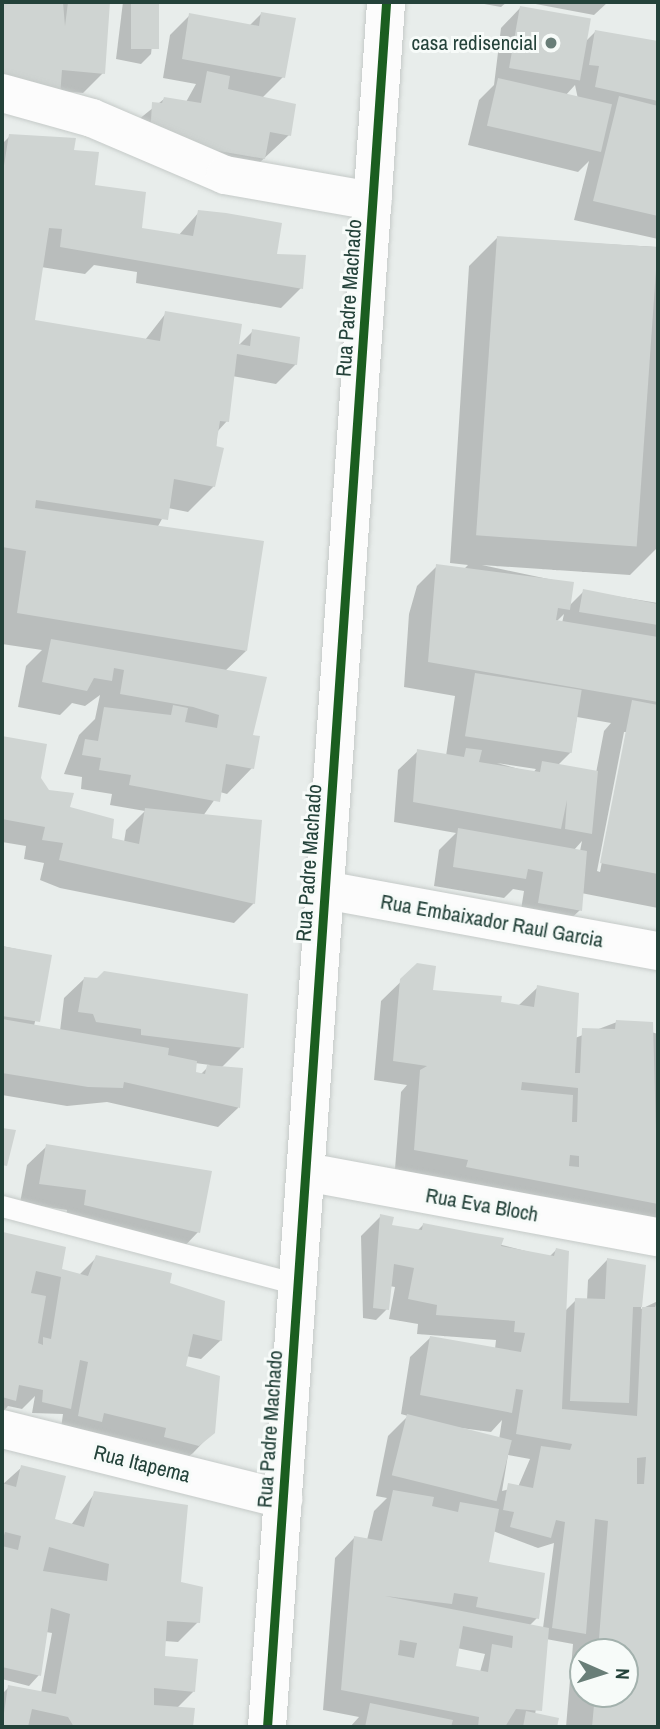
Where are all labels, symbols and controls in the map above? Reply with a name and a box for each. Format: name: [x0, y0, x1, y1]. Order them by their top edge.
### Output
place label: casa redisencial: [412, 30, 537, 56]
marker: casa redisencial: [543, 35, 559, 51]
street label: Rua Padre Machado: [331, 218, 367, 378]
street label: Rua Padre Machado: [291, 783, 327, 943]
street label: Rua Embaixador Raul Garcia: [379, 889, 605, 953]
street label: Rua Eva Bloch: [424, 1183, 540, 1227]
street label: Rua Padre Machado: [252, 1349, 288, 1509]
street label: Rua Itapema: [91, 1440, 193, 1488]
north arrow: [569, 1638, 639, 1708]
text: N: [610, 1668, 636, 1680]

